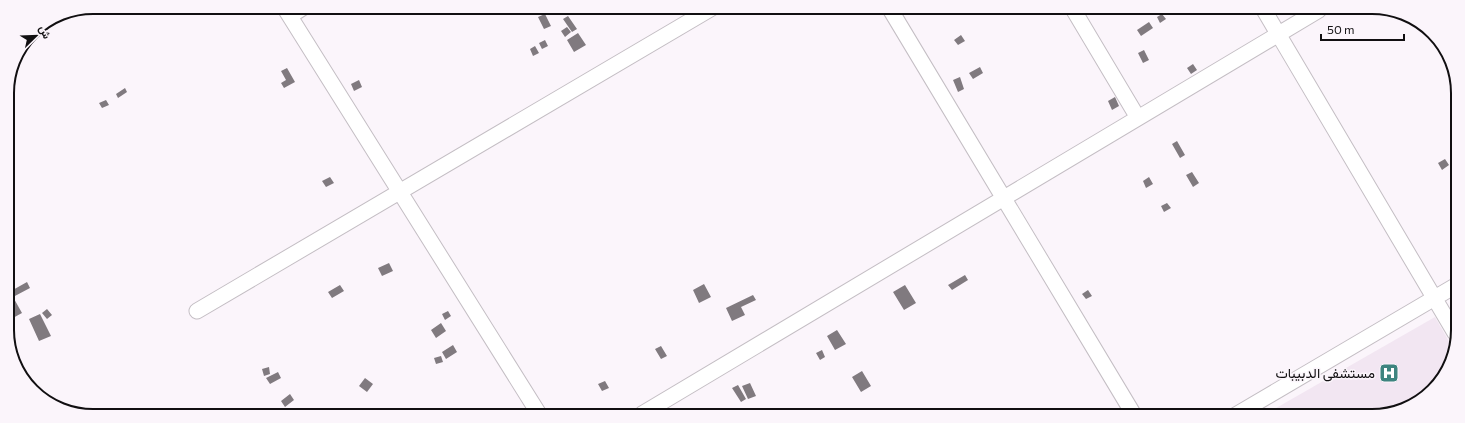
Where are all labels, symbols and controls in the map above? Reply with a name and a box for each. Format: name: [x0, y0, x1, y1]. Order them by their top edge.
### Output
north arrow: [16, 16, 56, 56]
scale bar: [1321, 16, 1404, 42]
text: 50 m: [1327, 22, 1355, 36]
text: ش: [36, 23, 54, 41]
hospital icon: مستشفى الدبيبات: [1378, 362, 1400, 384]
place label: مستشفى الدبيبات: [1275, 364, 1375, 382]

